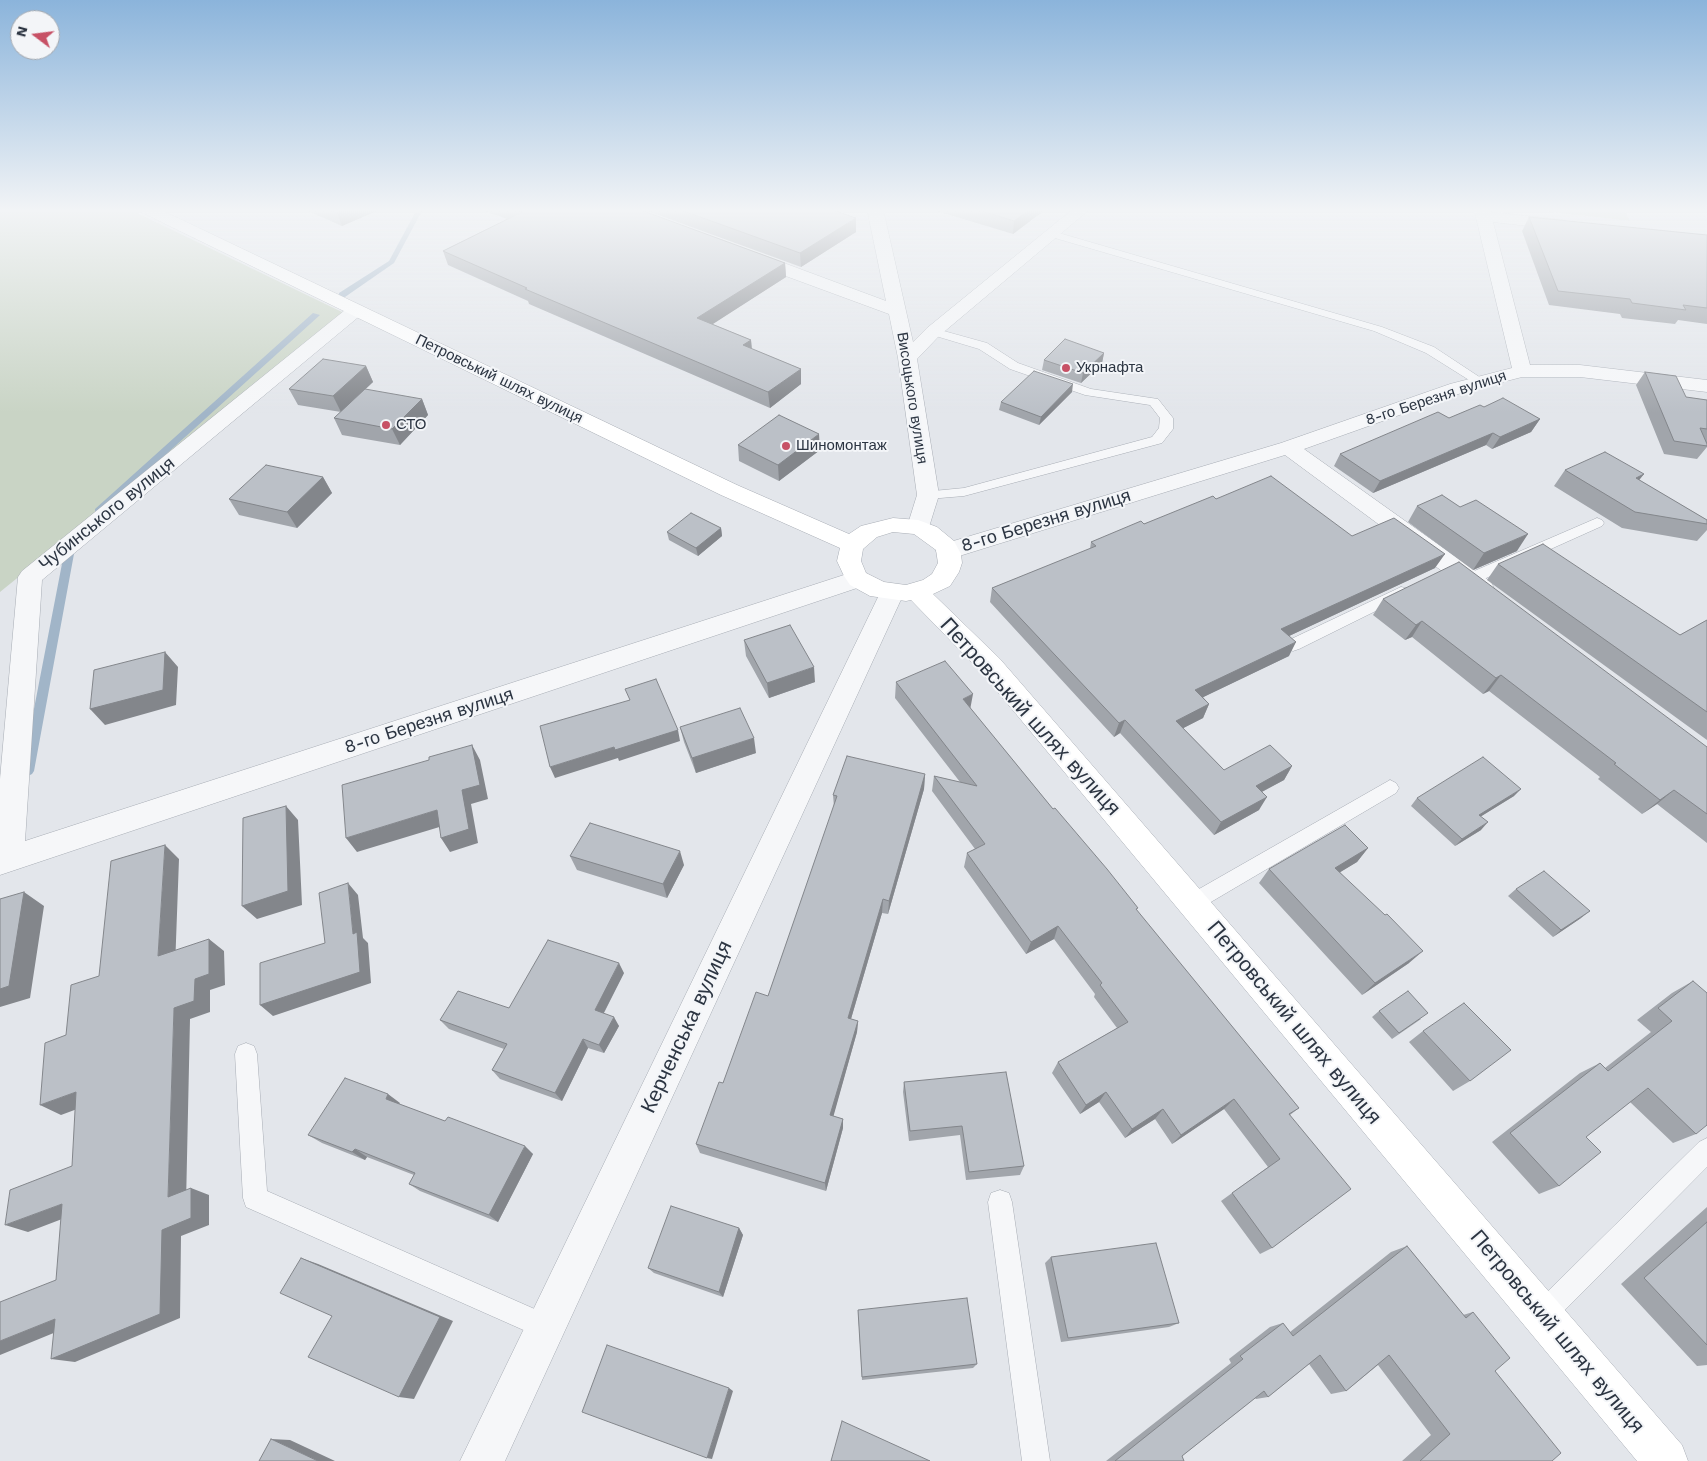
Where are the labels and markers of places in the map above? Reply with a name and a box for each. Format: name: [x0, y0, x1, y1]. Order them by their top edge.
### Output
place label: Укрнафта: [1076, 359, 1143, 377]
marker: Укрнафта: [1060, 362, 1072, 374]
place label: СТО: [396, 416, 426, 434]
marker: СТО: [380, 419, 392, 431]
place label: Шиномонтаж: [796, 437, 887, 455]
marker: Шиномонтаж: [780, 440, 792, 452]

